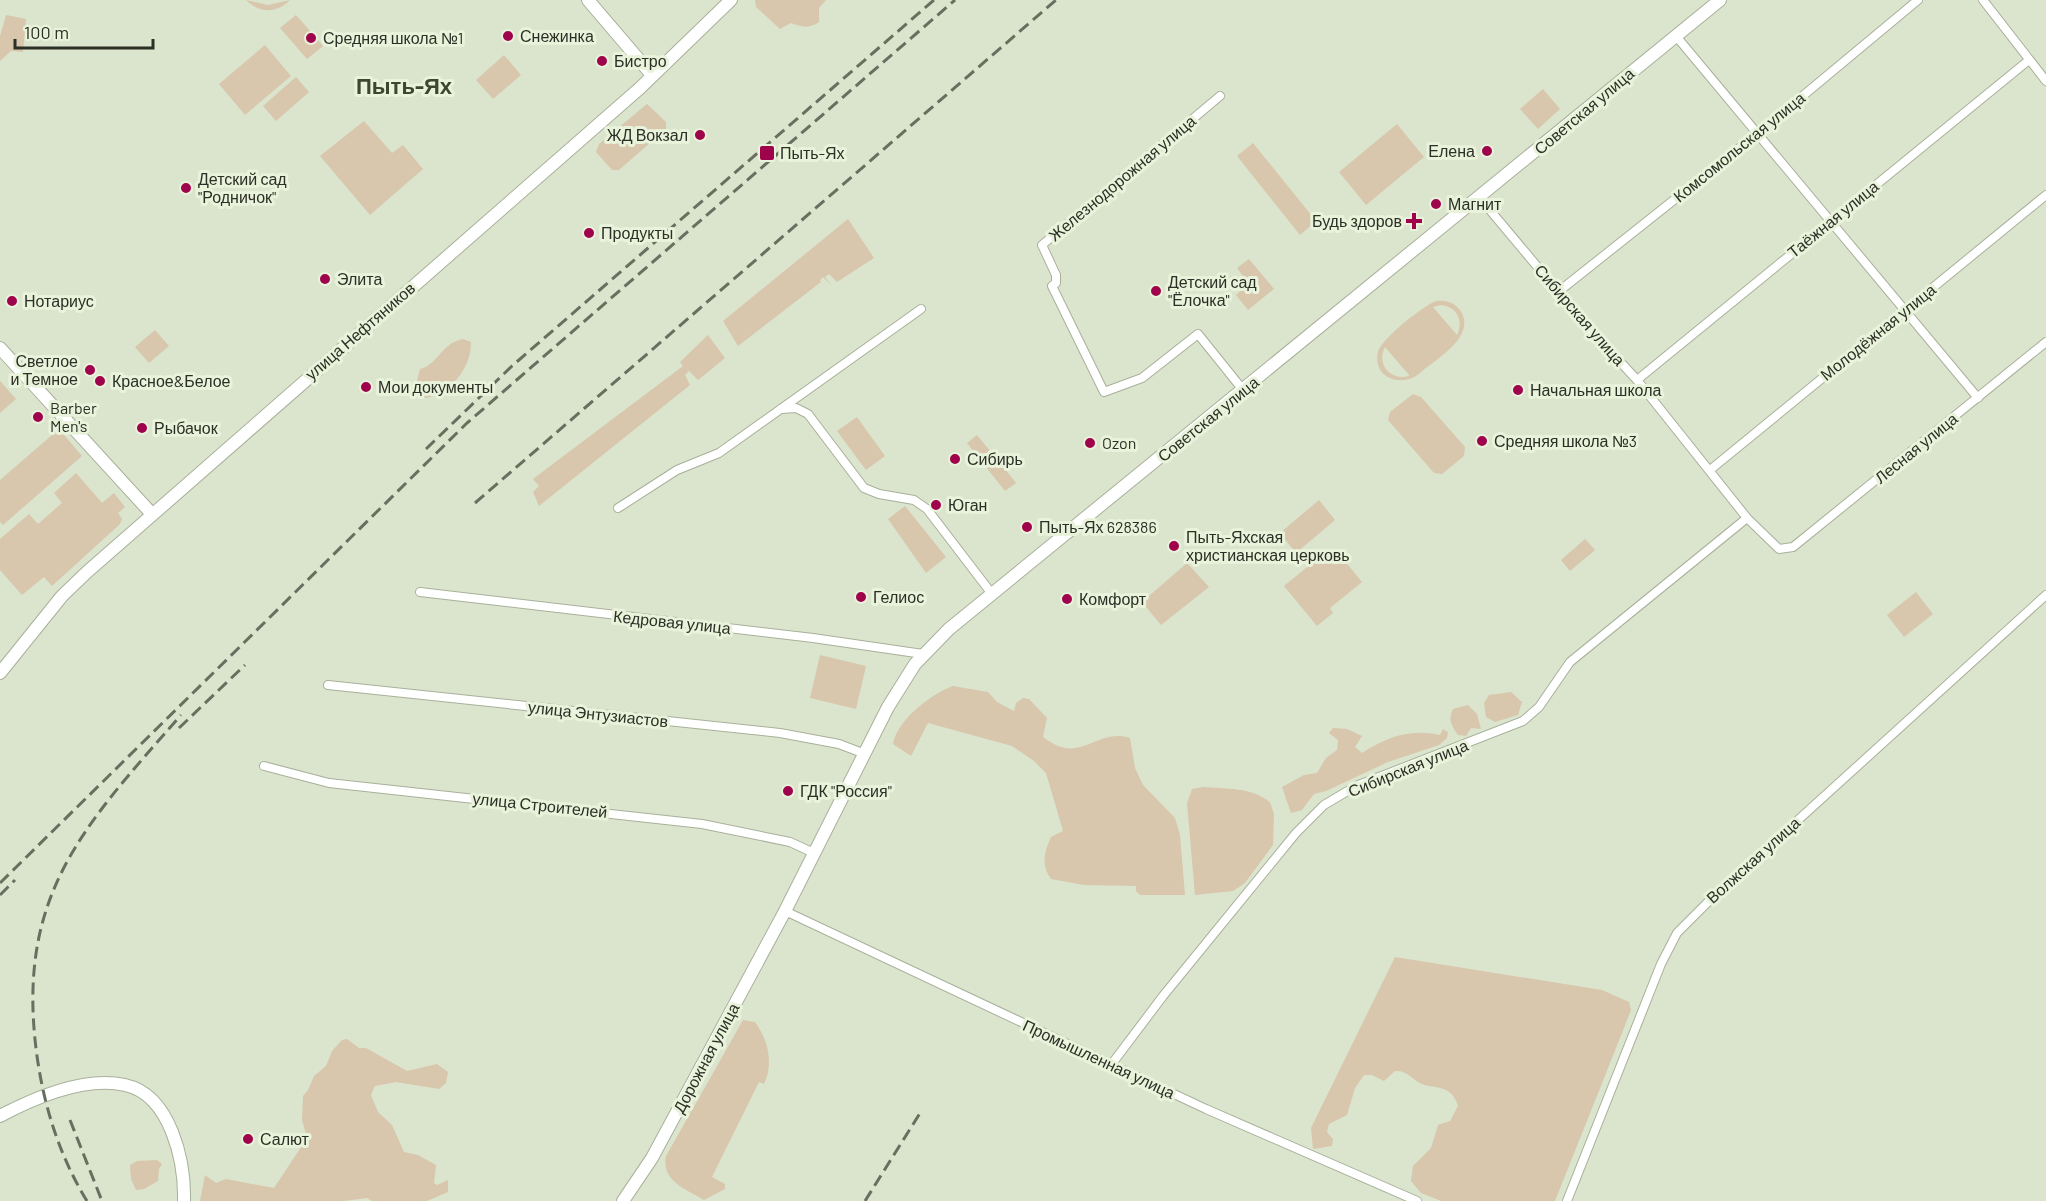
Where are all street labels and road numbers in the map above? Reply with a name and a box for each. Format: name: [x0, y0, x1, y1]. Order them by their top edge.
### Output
street label: Советская улица: [1530, 63, 1638, 158]
street label: Комсомольская улица: [1669, 88, 1808, 205]
street label: Железнодорожная улица: [1044, 111, 1199, 245]
street label: Таёжная улица: [1784, 176, 1882, 261]
street label: Сибирская улица: [1531, 260, 1629, 369]
street label: улица Нефтяников: [301, 278, 418, 383]
street label: Молодёжная улица: [1816, 279, 1939, 384]
street label: Советская улица: [1153, 372, 1262, 465]
street label: Лесная улица: [1870, 408, 1961, 487]
street label: Кедровая улица: [612, 606, 732, 637]
street label: улица Энтузиастов: [527, 697, 669, 730]
street label: Сибирская улица: [1345, 735, 1471, 800]
street label: улица Строителей: [472, 788, 608, 821]
street label: Волжская улица: [1702, 813, 1803, 907]
street label: Дорожная улица: [669, 999, 743, 1116]
street label: Промышленная улица: [1020, 1015, 1178, 1102]

